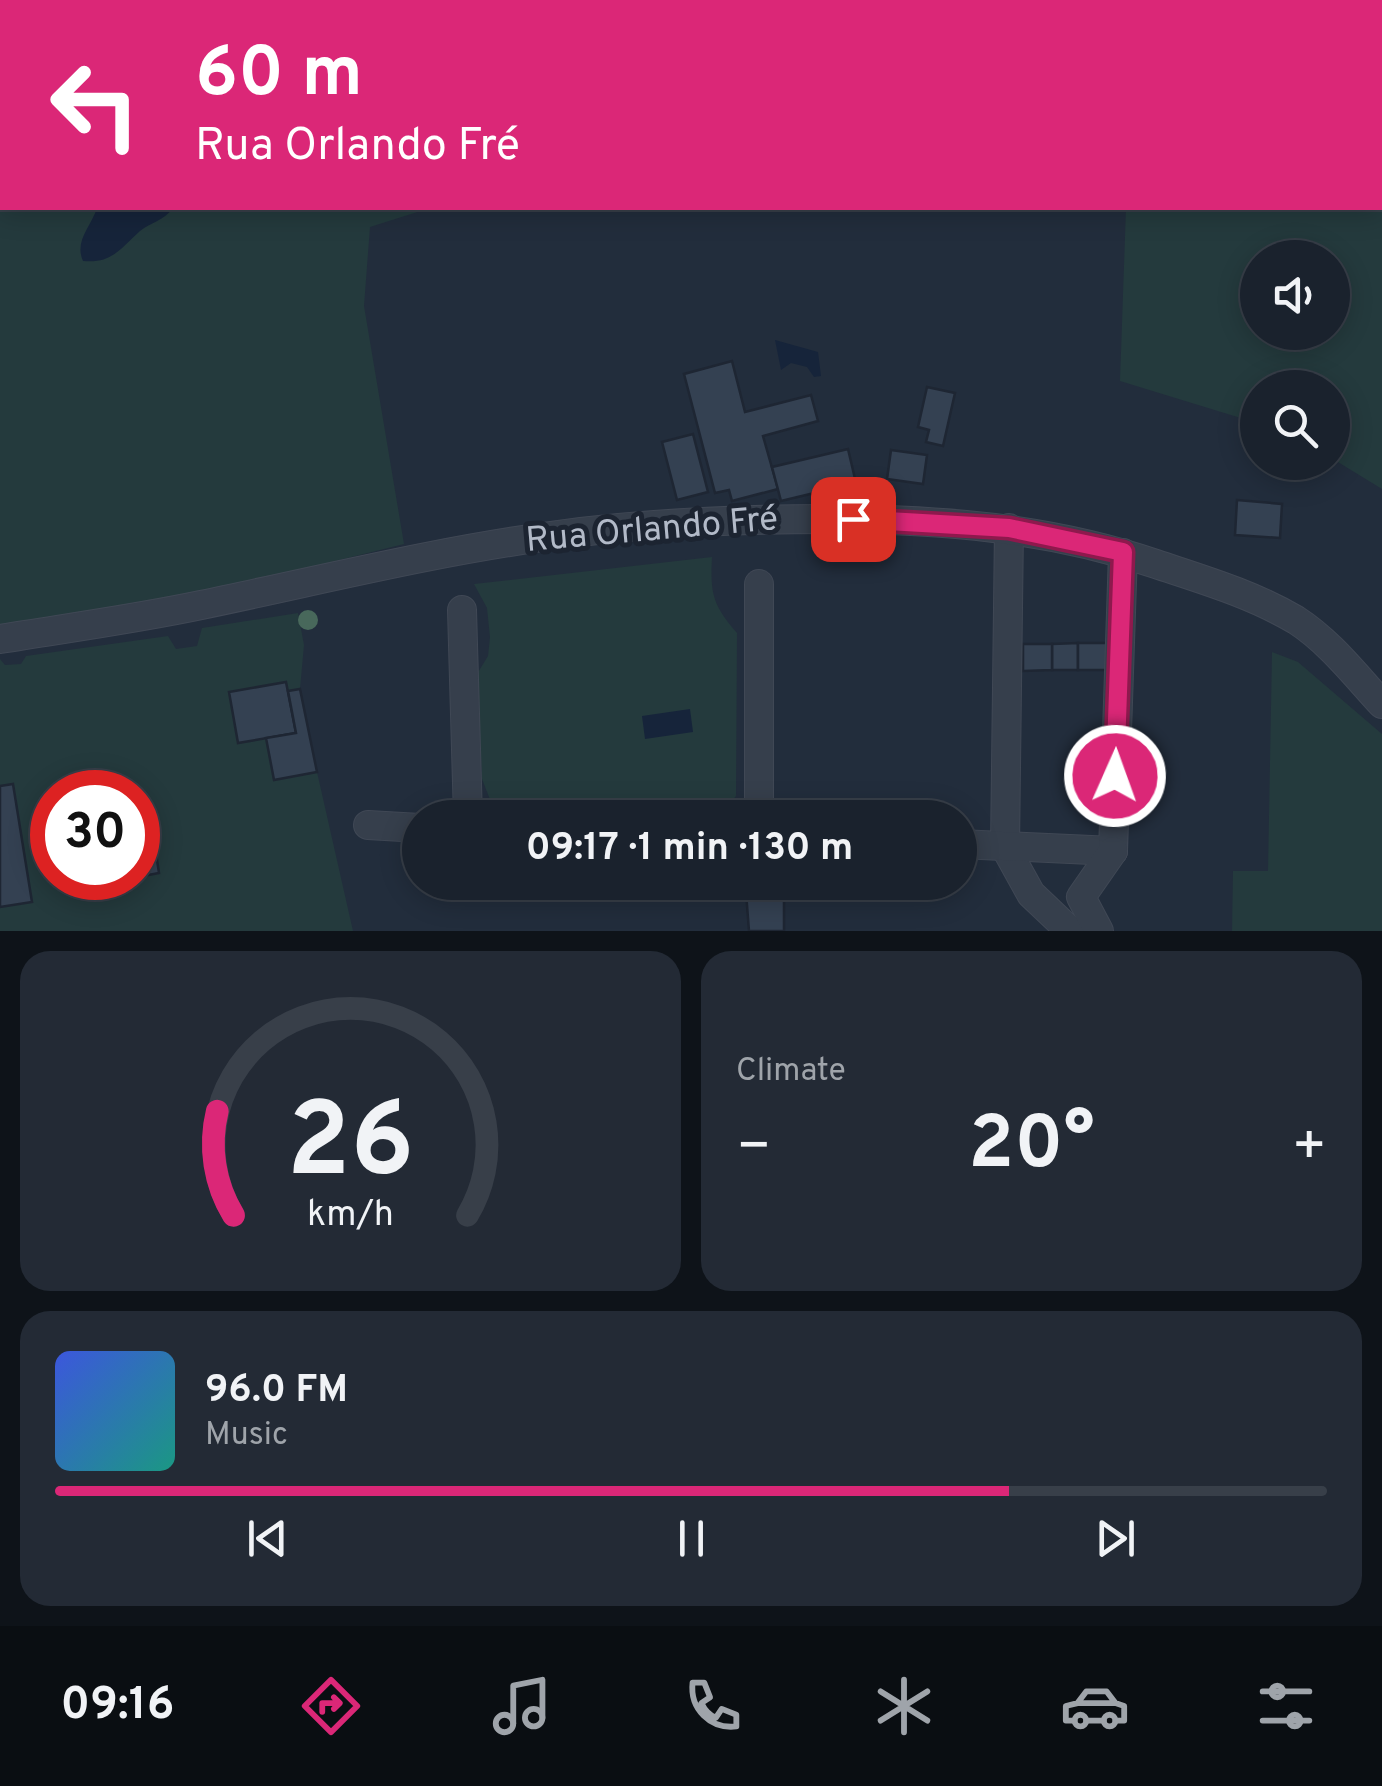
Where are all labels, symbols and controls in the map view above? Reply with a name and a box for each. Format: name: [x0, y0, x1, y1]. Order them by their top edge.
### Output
text: 60 m: [195, 32, 363, 121]
icon: left: [30, 40, 160, 170]
text: Rua Orlando Fré: [195, 119, 520, 176]
map controls: [1240, 240, 1350, 480]
button: sound: [1240, 240, 1350, 350]
button: search: [1240, 370, 1350, 480]
pin: [811, 477, 896, 562]
icon: arrive: [826, 492, 881, 547]
street label: Rua Orlando Fré: [524, 498, 780, 564]
position arrow: [1063, 724, 1167, 828]
speed limit sign: 30: [30, 770, 160, 900]
text: 09:17 · 1 min · 130 m: [526, 825, 853, 874]
text: Climate: [736, 1052, 846, 1092]
text: 26: [287, 1081, 414, 1213]
text: 20°: [968, 1100, 1095, 1195]
text: −: [736, 1114, 771, 1184]
text: +: [1292, 1114, 1327, 1184]
text: km/h: [307, 1193, 394, 1239]
text: 96.0 FM: [205, 1367, 348, 1416]
text: Music: [205, 1416, 288, 1456]
icon: previous: [240, 1511, 295, 1566]
icon: pause: [664, 1511, 719, 1566]
icon: next: [1088, 1511, 1143, 1566]
icon: directions: [296, 1671, 366, 1741]
icon: music: [487, 1671, 557, 1741]
icon: phone: [678, 1671, 748, 1741]
icon: climate: [869, 1671, 939, 1741]
icon: car: [1060, 1671, 1130, 1741]
icon: filters: [1251, 1671, 1321, 1741]
text: 09:16: [61, 1678, 174, 1735]

